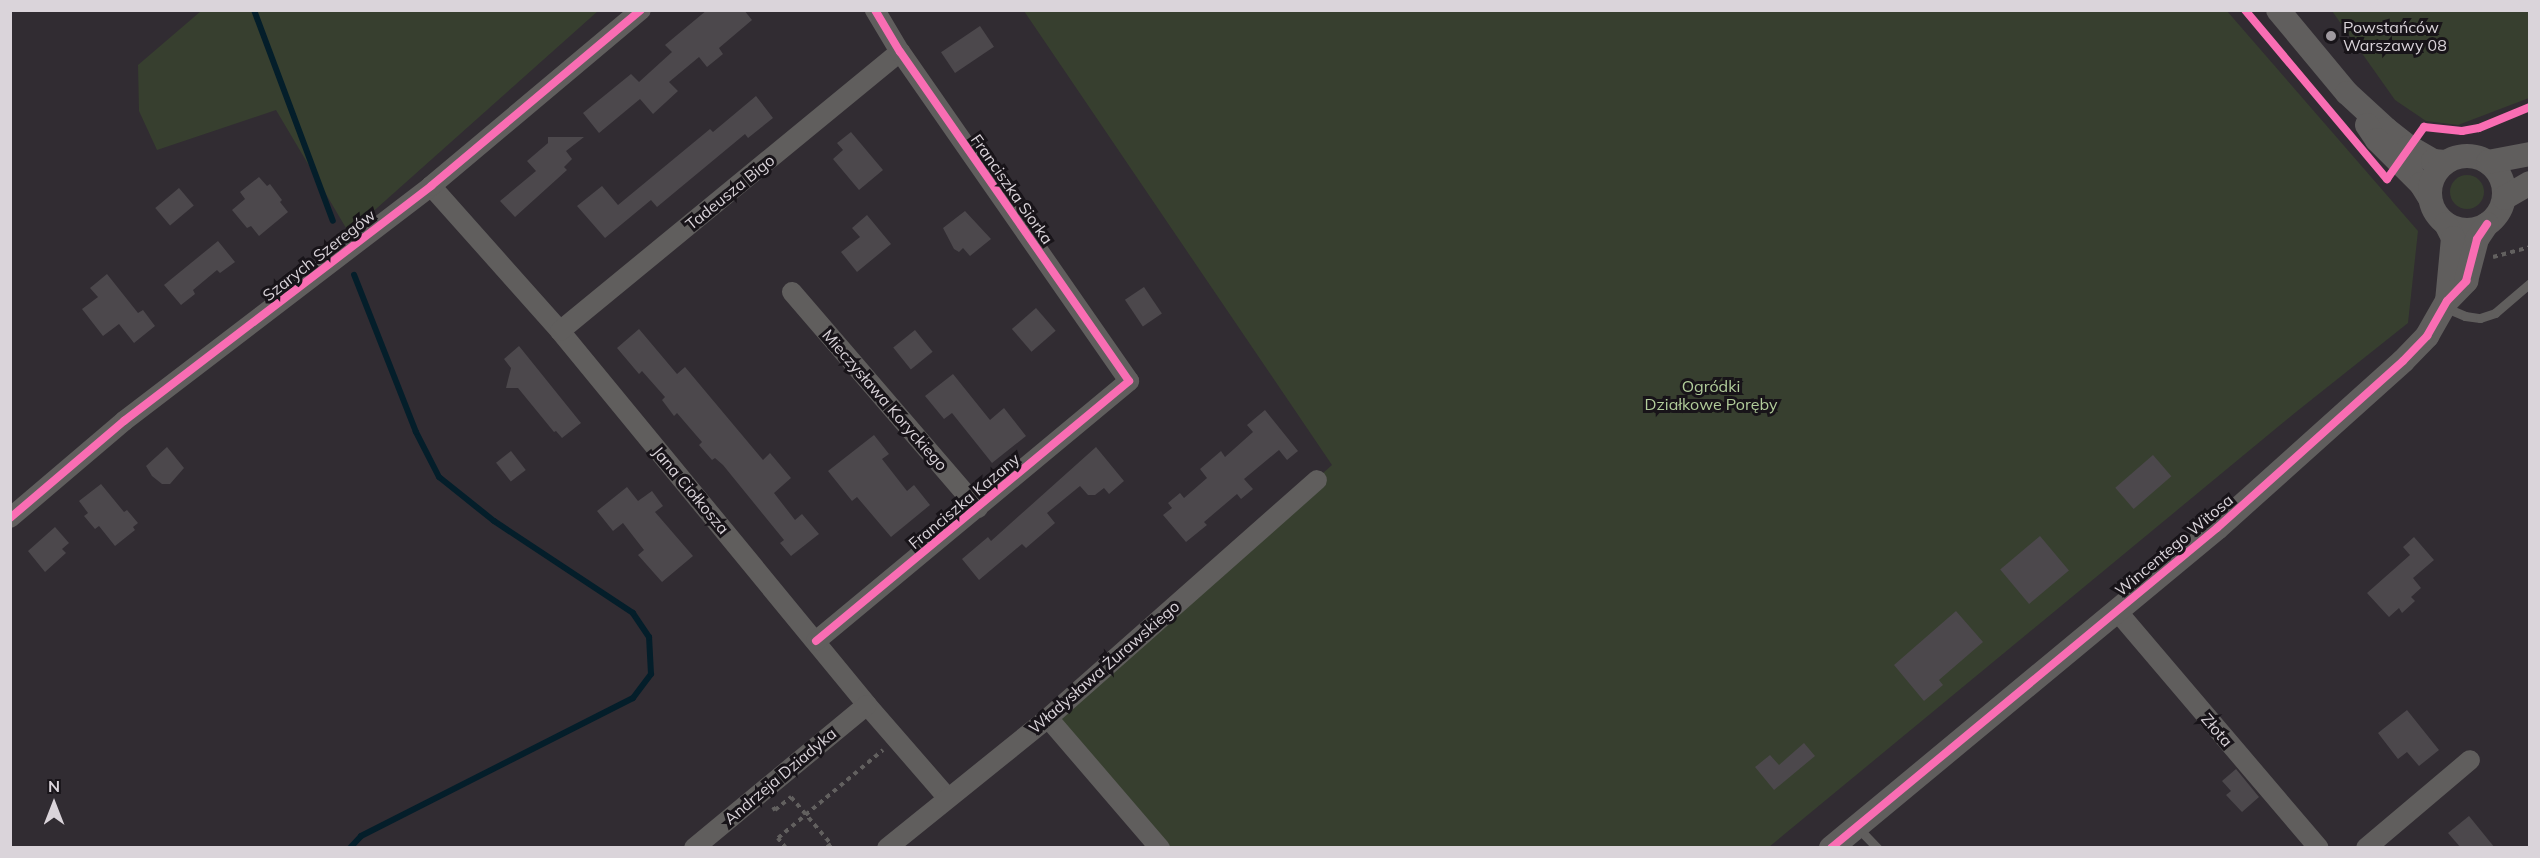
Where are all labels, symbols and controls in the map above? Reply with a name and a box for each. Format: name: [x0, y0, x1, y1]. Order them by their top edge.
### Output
place label: Powstańców Warszawy 08: [2343, 17, 2447, 55]
marker: Powstańców Warszawy 08: [2324, 29, 2338, 43]
street label: Franciszka Siorka: [967, 130, 1057, 248]
street label: Tadeusza Bigo: [682, 150, 778, 234]
street label: Szarych Szeregów: [259, 205, 379, 305]
street label: Mieczysława Koryckiego: [818, 326, 952, 474]
park label: Ogródki Działkowe Poręby: [1645, 376, 1777, 414]
street label: Jana Ciołkosza: [649, 442, 733, 538]
street label: Franciszka Kazany: [905, 449, 1023, 553]
street label: Wincentego Witosa: [2111, 490, 2237, 600]
street label: Władysława Żurawskiego: [1025, 596, 1183, 738]
street label: Złota: [2197, 710, 2237, 750]
street label: Andrzeja Dziadyka: [720, 723, 840, 829]
north arrow: [24, 774, 84, 834]
text: N: [48, 776, 60, 796]

